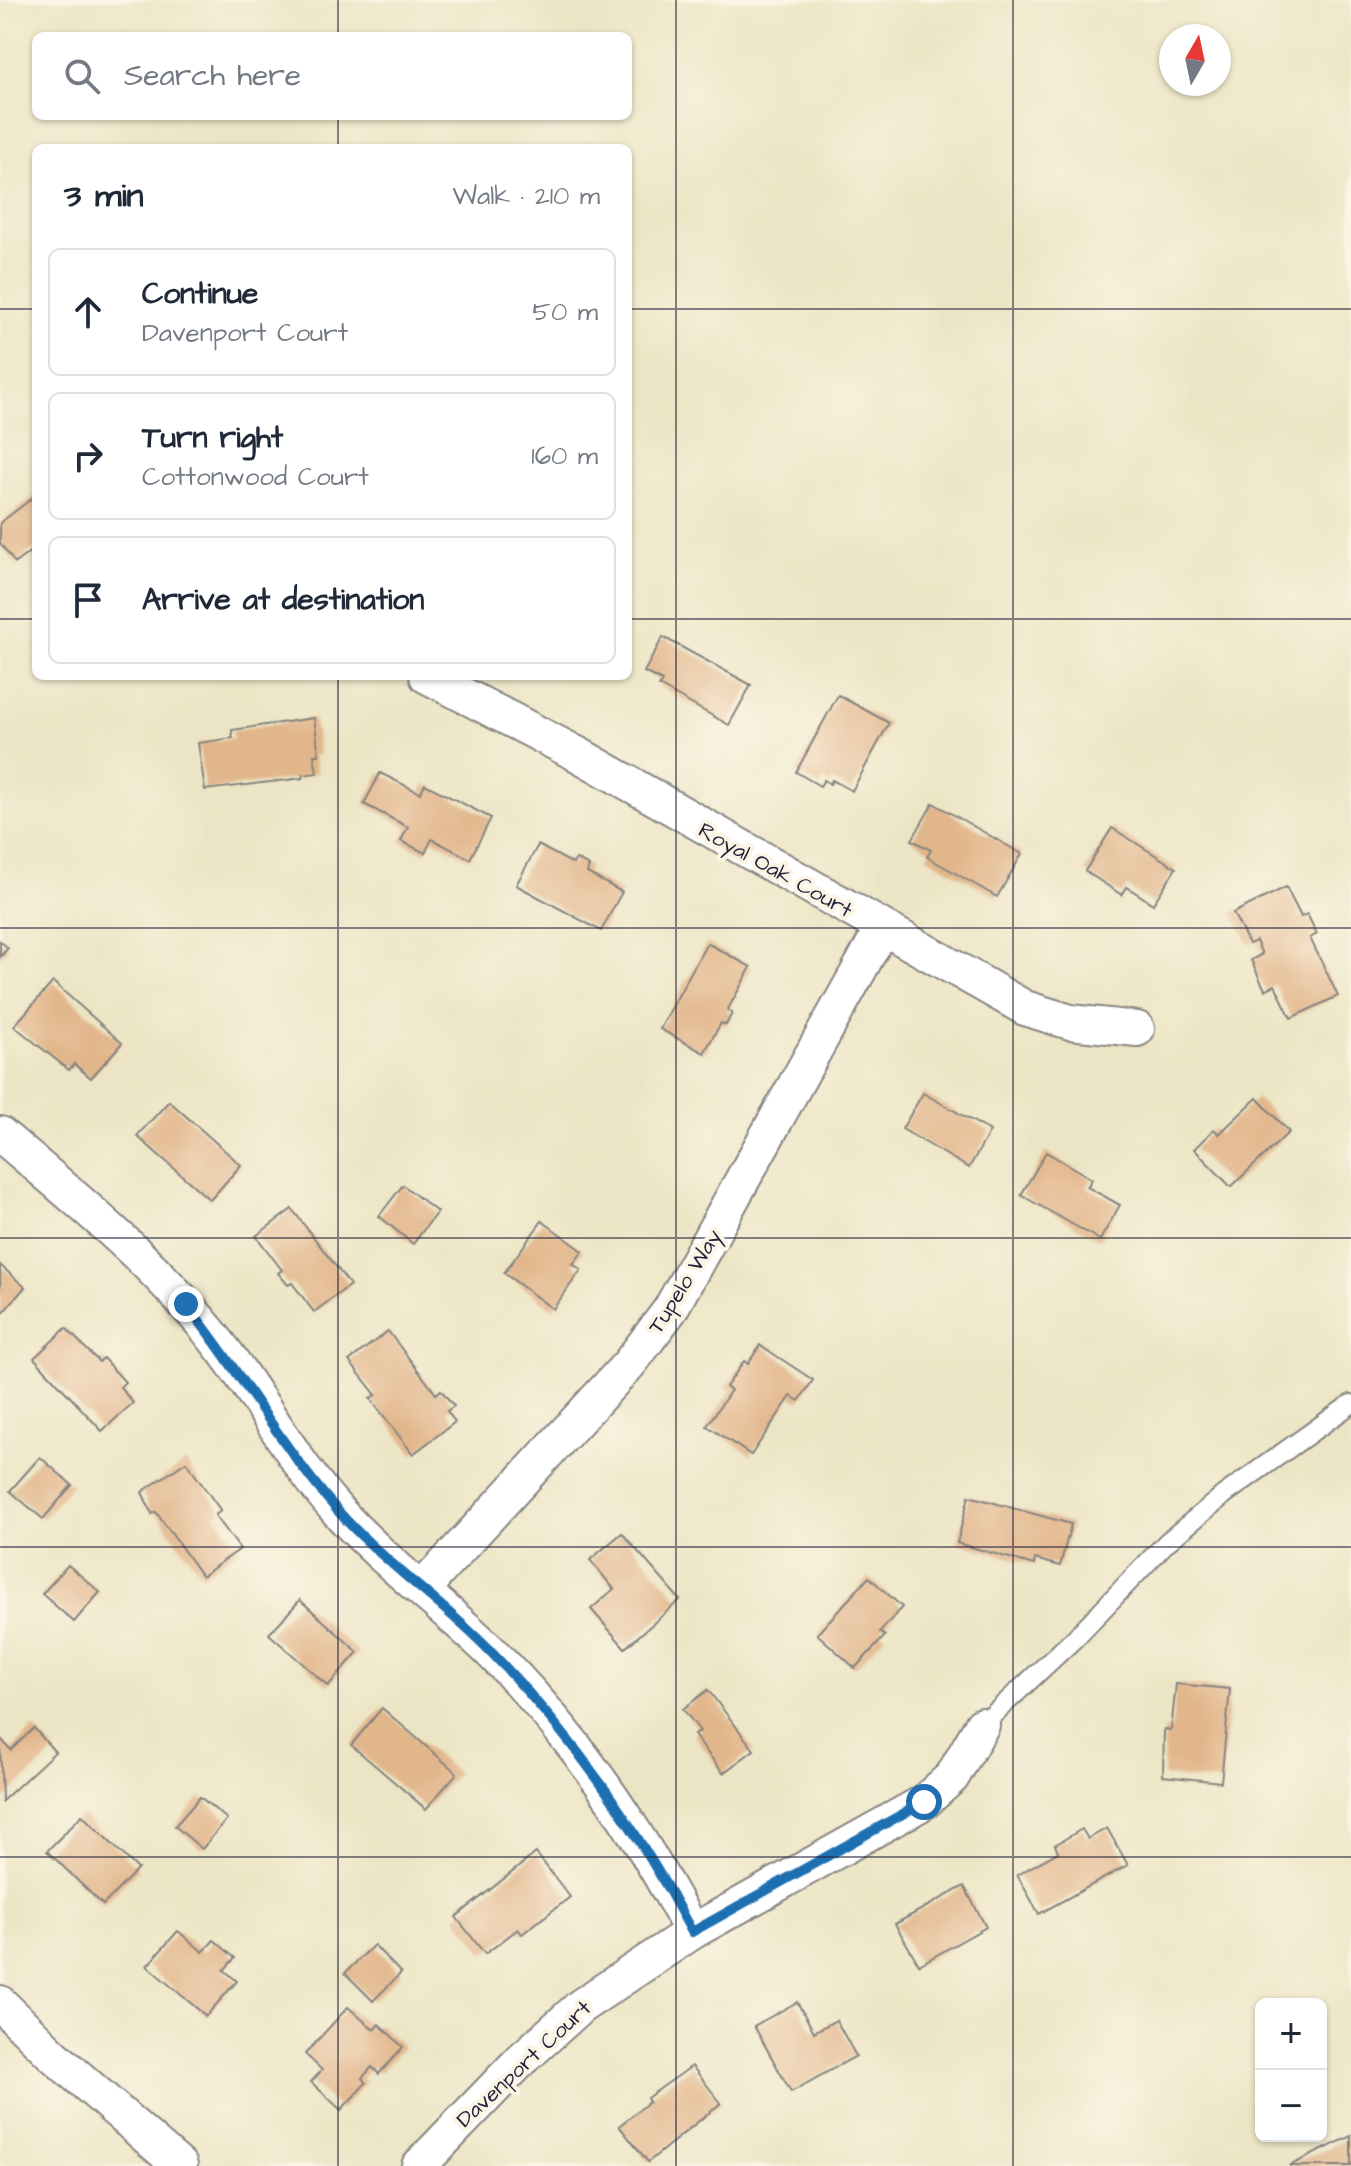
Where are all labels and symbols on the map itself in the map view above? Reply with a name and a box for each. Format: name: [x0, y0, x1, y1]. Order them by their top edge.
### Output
north arrow: [1159, 24, 1231, 96]
street label: Royal Oak Court: [692, 815, 858, 926]
street label: Tupelo Way: [641, 1224, 730, 1340]
route end: [168, 1286, 204, 1322]
route start: [906, 1784, 942, 1820]
street label: Davenport Court: [450, 1993, 598, 2135]

